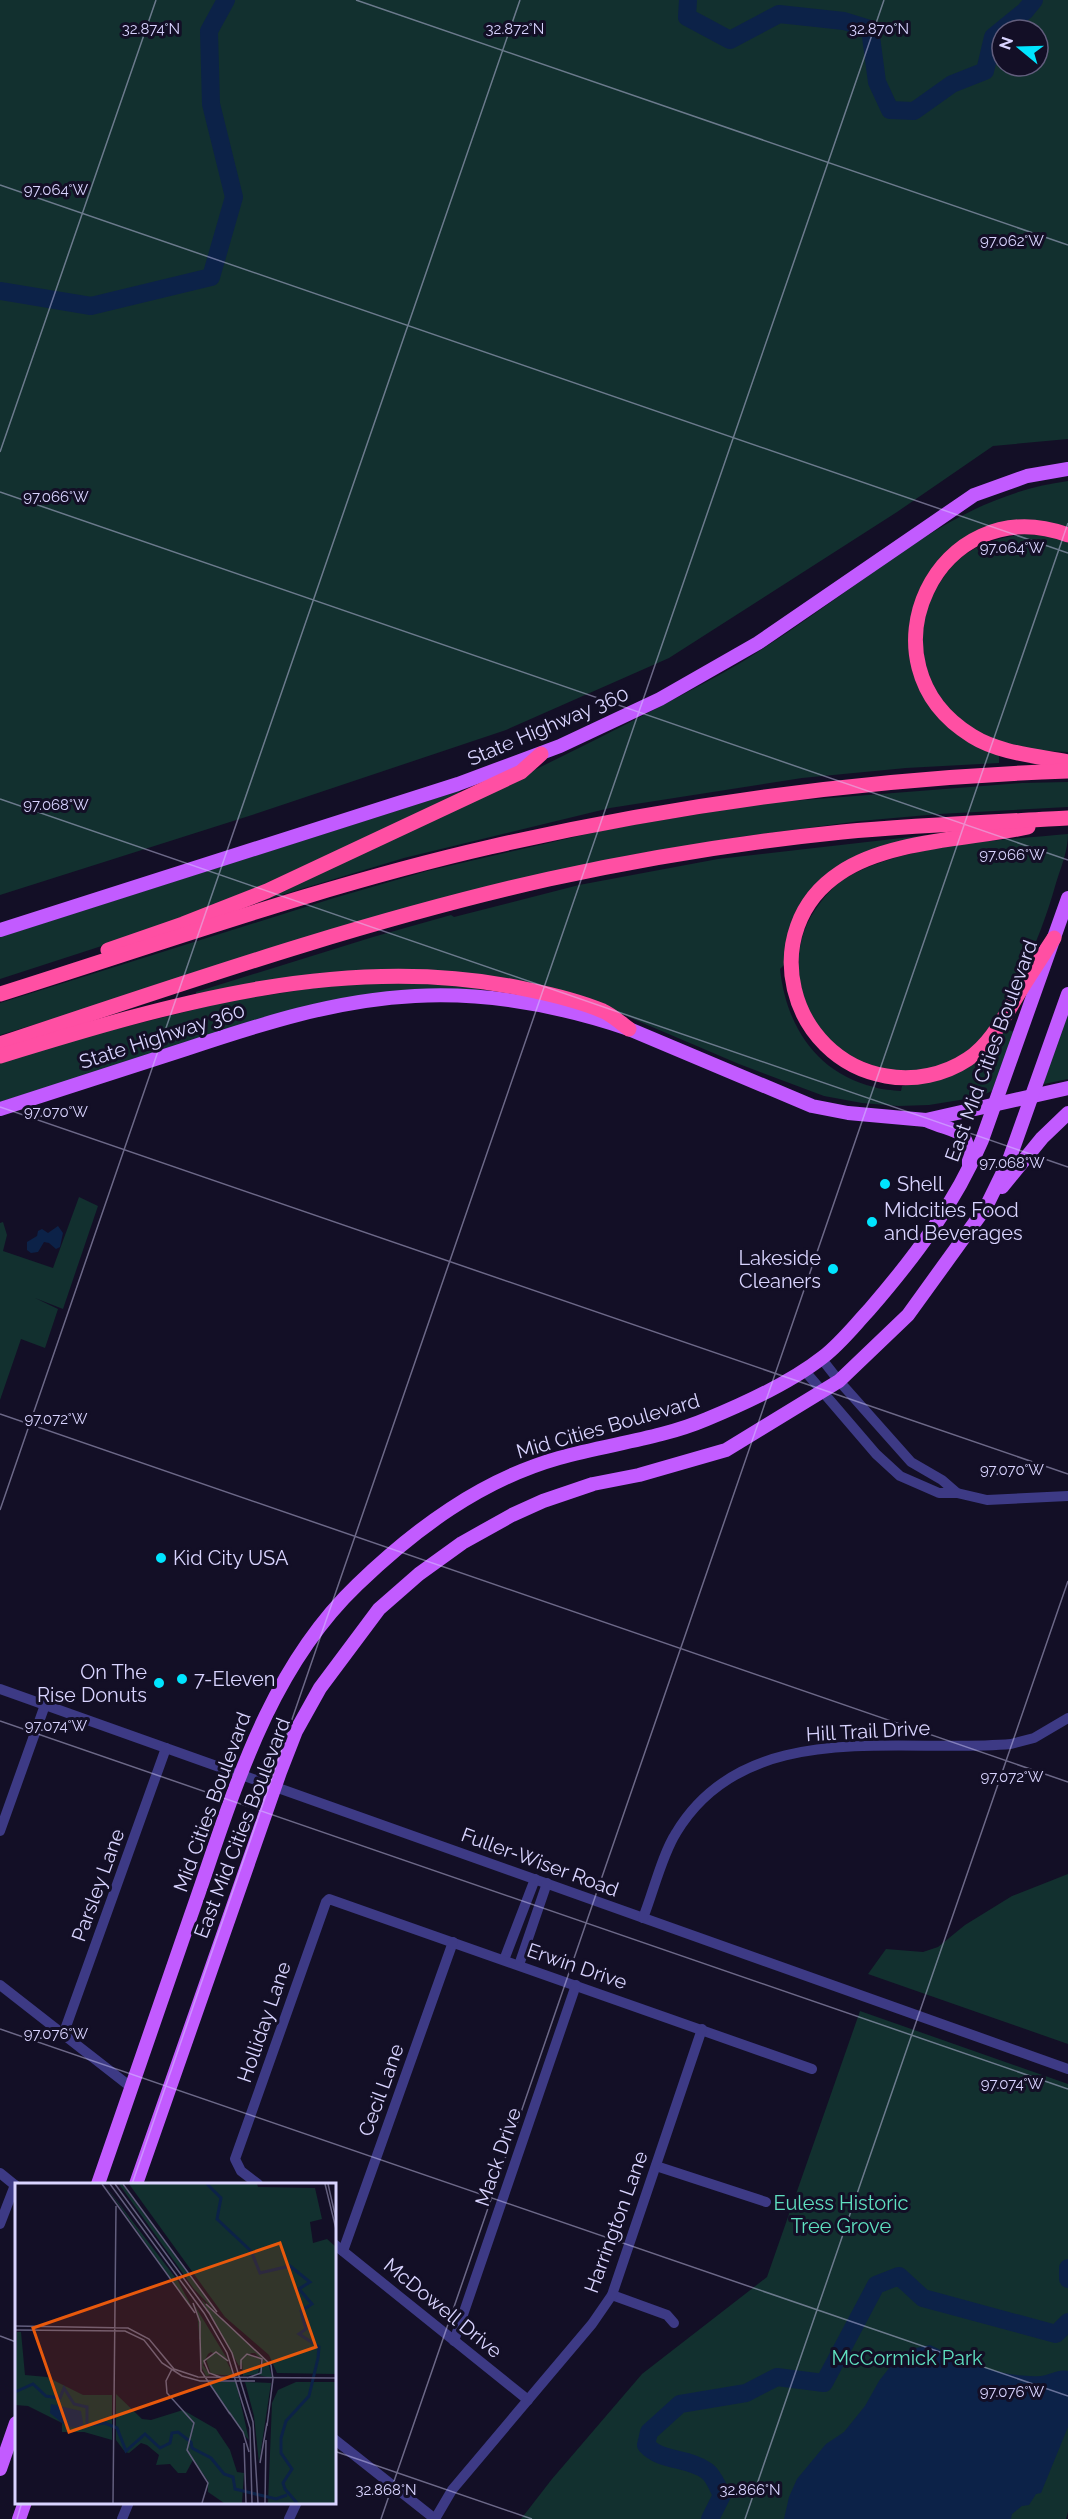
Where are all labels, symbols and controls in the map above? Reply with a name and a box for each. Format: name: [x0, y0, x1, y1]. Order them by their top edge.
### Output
north arrow: [990, 18, 1050, 78]
text: 32.874°N: [122, 20, 180, 38]
text: 32.872°N: [486, 20, 544, 38]
text: 32.870°N: [849, 20, 909, 38]
text: N: [995, 34, 1017, 52]
text: 97.064°W: [24, 181, 89, 199]
text: 97.062°W: [980, 232, 1044, 250]
text: 97.066°W: [23, 488, 89, 506]
text: 97.064°W: [980, 539, 1045, 557]
street label: State Highway 360: [464, 681, 632, 771]
text: 97.068°W: [23, 796, 89, 814]
text: 97.066°W: [979, 846, 1045, 864]
street label: East Mid Cities Boulevard: [940, 937, 1042, 1165]
street label: State Highway 360: [76, 998, 248, 1074]
text: 97.070°W: [24, 1103, 88, 1121]
text: 97.068°W: [979, 1154, 1045, 1172]
place label: Shell: [897, 1172, 944, 1196]
marker: Shell: [878, 1177, 892, 1191]
place label: Midcities Food and Beverages: [884, 1198, 1023, 1245]
marker: Midcities Food and Beverages: [865, 1215, 879, 1229]
place label: Lakeside Cleaners: [738, 1246, 821, 1293]
marker: Lakeside Cleaners: [826, 1262, 840, 1276]
street label: Mid Cities Boulevard: [514, 1388, 702, 1464]
text: 97.072°W: [25, 1410, 88, 1428]
text: 97.070°W: [980, 1461, 1044, 1479]
place label: Kid City USA: [173, 1546, 289, 1570]
marker: Kid City USA: [154, 1551, 168, 1565]
place label: On The Rise Donuts: [37, 1660, 147, 1707]
place label: 7-Eleven: [194, 1667, 275, 1691]
marker: 7-Eleven: [175, 1672, 189, 1686]
marker: On The Rise Donuts: [152, 1676, 166, 1690]
street label: Mid Cities Boulevard: [168, 1709, 256, 1895]
street label: East Mid Cities Boulevard: [189, 1714, 295, 1942]
street label: Hill Trail Drive: [805, 1716, 931, 1746]
text: 97.074°W: [25, 1717, 88, 1735]
text: 97.072°W: [981, 1768, 1044, 1786]
street label: Fuller-Wiser Road: [458, 1822, 622, 1902]
street label: Parsley Lane: [67, 1825, 130, 1945]
street label: Erwin Drive: [524, 1938, 630, 1994]
street label: Holliday Lane: [232, 1958, 296, 2086]
text: 97.076°W: [24, 2025, 89, 2043]
street label: Cecil Lane: [353, 2040, 409, 2140]
text: 97.074°W: [981, 2075, 1044, 2093]
street label: Mack Drive: [470, 2104, 526, 2209]
street label: Harrington Lane: [579, 2148, 653, 2296]
inset map: [15, 2183, 336, 2504]
park label: Euless Historic Tree Grove: [774, 2191, 909, 2238]
street label: McDowell Drive: [379, 2253, 507, 2363]
park label: McCormick Park: [831, 2346, 983, 2370]
text: 97.076°W: [980, 2383, 1045, 2401]
text: 32.868°N: [355, 2481, 417, 2499]
text: 32.866°N: [719, 2481, 781, 2499]

